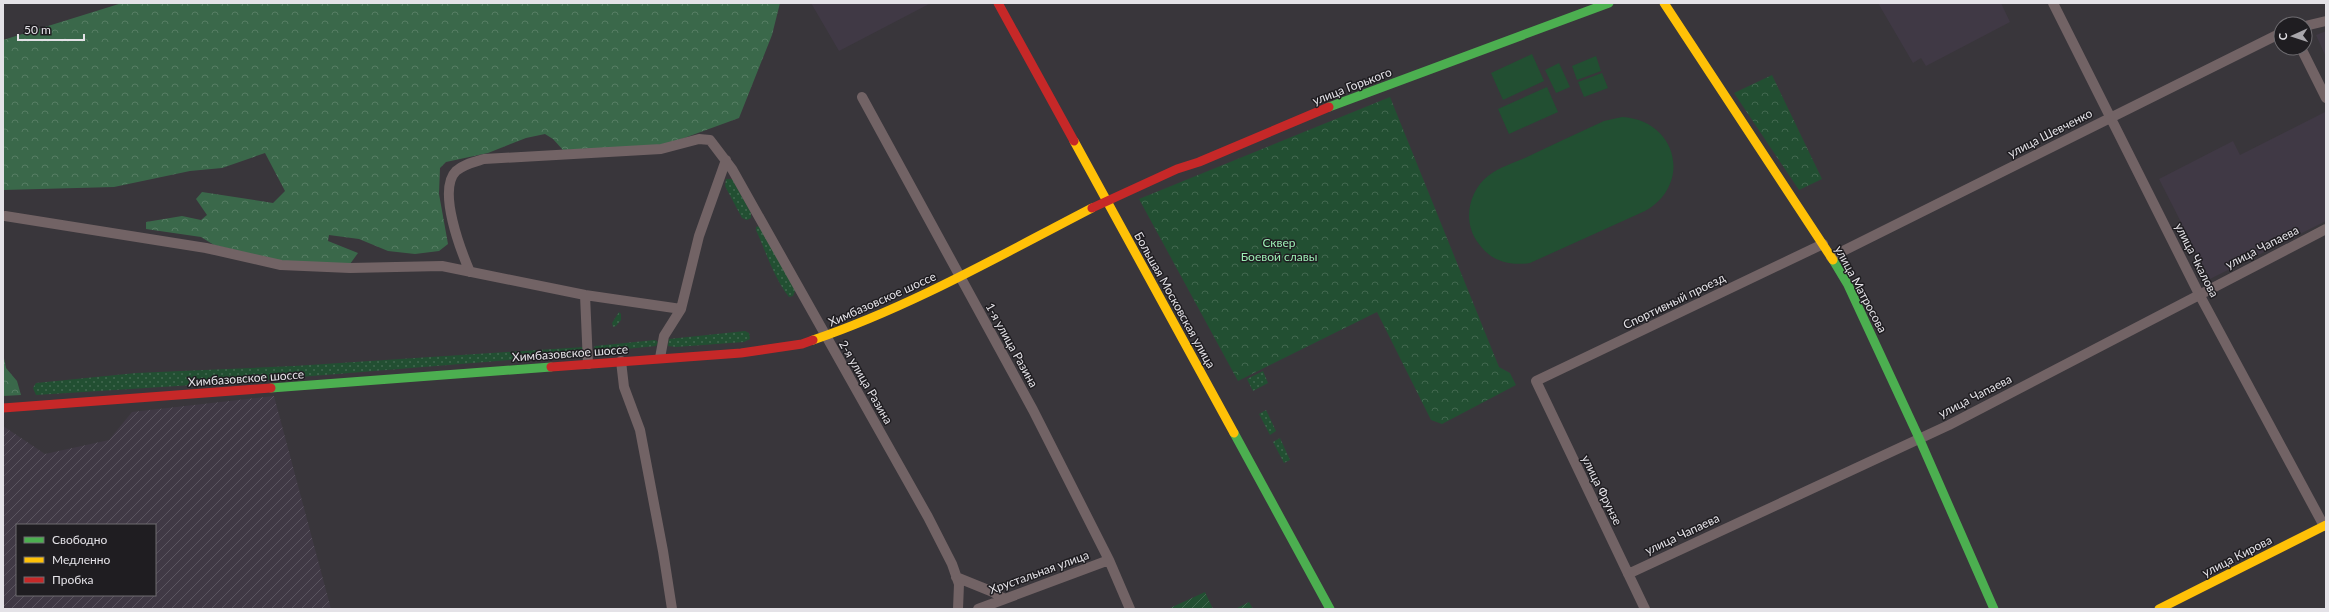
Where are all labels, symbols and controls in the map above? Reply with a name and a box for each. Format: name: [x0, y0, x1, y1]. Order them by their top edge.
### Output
scale bar: [18, 16, 84, 42]
north arrow: [2273, 16, 2313, 56]
text: 50 m: [24, 22, 51, 37]
text: С: [2276, 32, 2289, 41]
street label: улица Горького: [1310, 64, 1394, 108]
street label: улица Шевченко: [2005, 105, 2095, 161]
street label: улица Чкалова: [2172, 220, 2222, 300]
street label: улица Чапаева: [2223, 222, 2301, 272]
street label: Большая Московская улица: [1131, 229, 1219, 371]
park label: Сквер Боевой славы: [1241, 235, 1317, 264]
street label: улица Матросова: [1832, 243, 1890, 335]
street label: Химбазовское шоссе: [826, 268, 938, 330]
street label: Спортивный проезд: [1620, 270, 1728, 332]
street label: 1-я улица Разина: [983, 300, 1041, 390]
street label: 2-я улица Разина: [836, 337, 896, 427]
street label: Химбазовское шоссе: [511, 341, 629, 365]
street label: Химбазовское шоссе: [187, 366, 305, 390]
street label: улица Чапаева: [1936, 371, 2014, 421]
street label: улица Фрунзе: [1579, 452, 1625, 528]
street label: улица Чапаева: [1642, 510, 1722, 558]
legend: [16, 524, 156, 596]
text: Свободно: [52, 532, 108, 547]
street label: улица Кирова: [2200, 532, 2274, 580]
street label: Хрустальная улица: [987, 547, 1091, 597]
text: Медленно: [52, 552, 111, 567]
text: Пробка: [52, 572, 93, 587]

